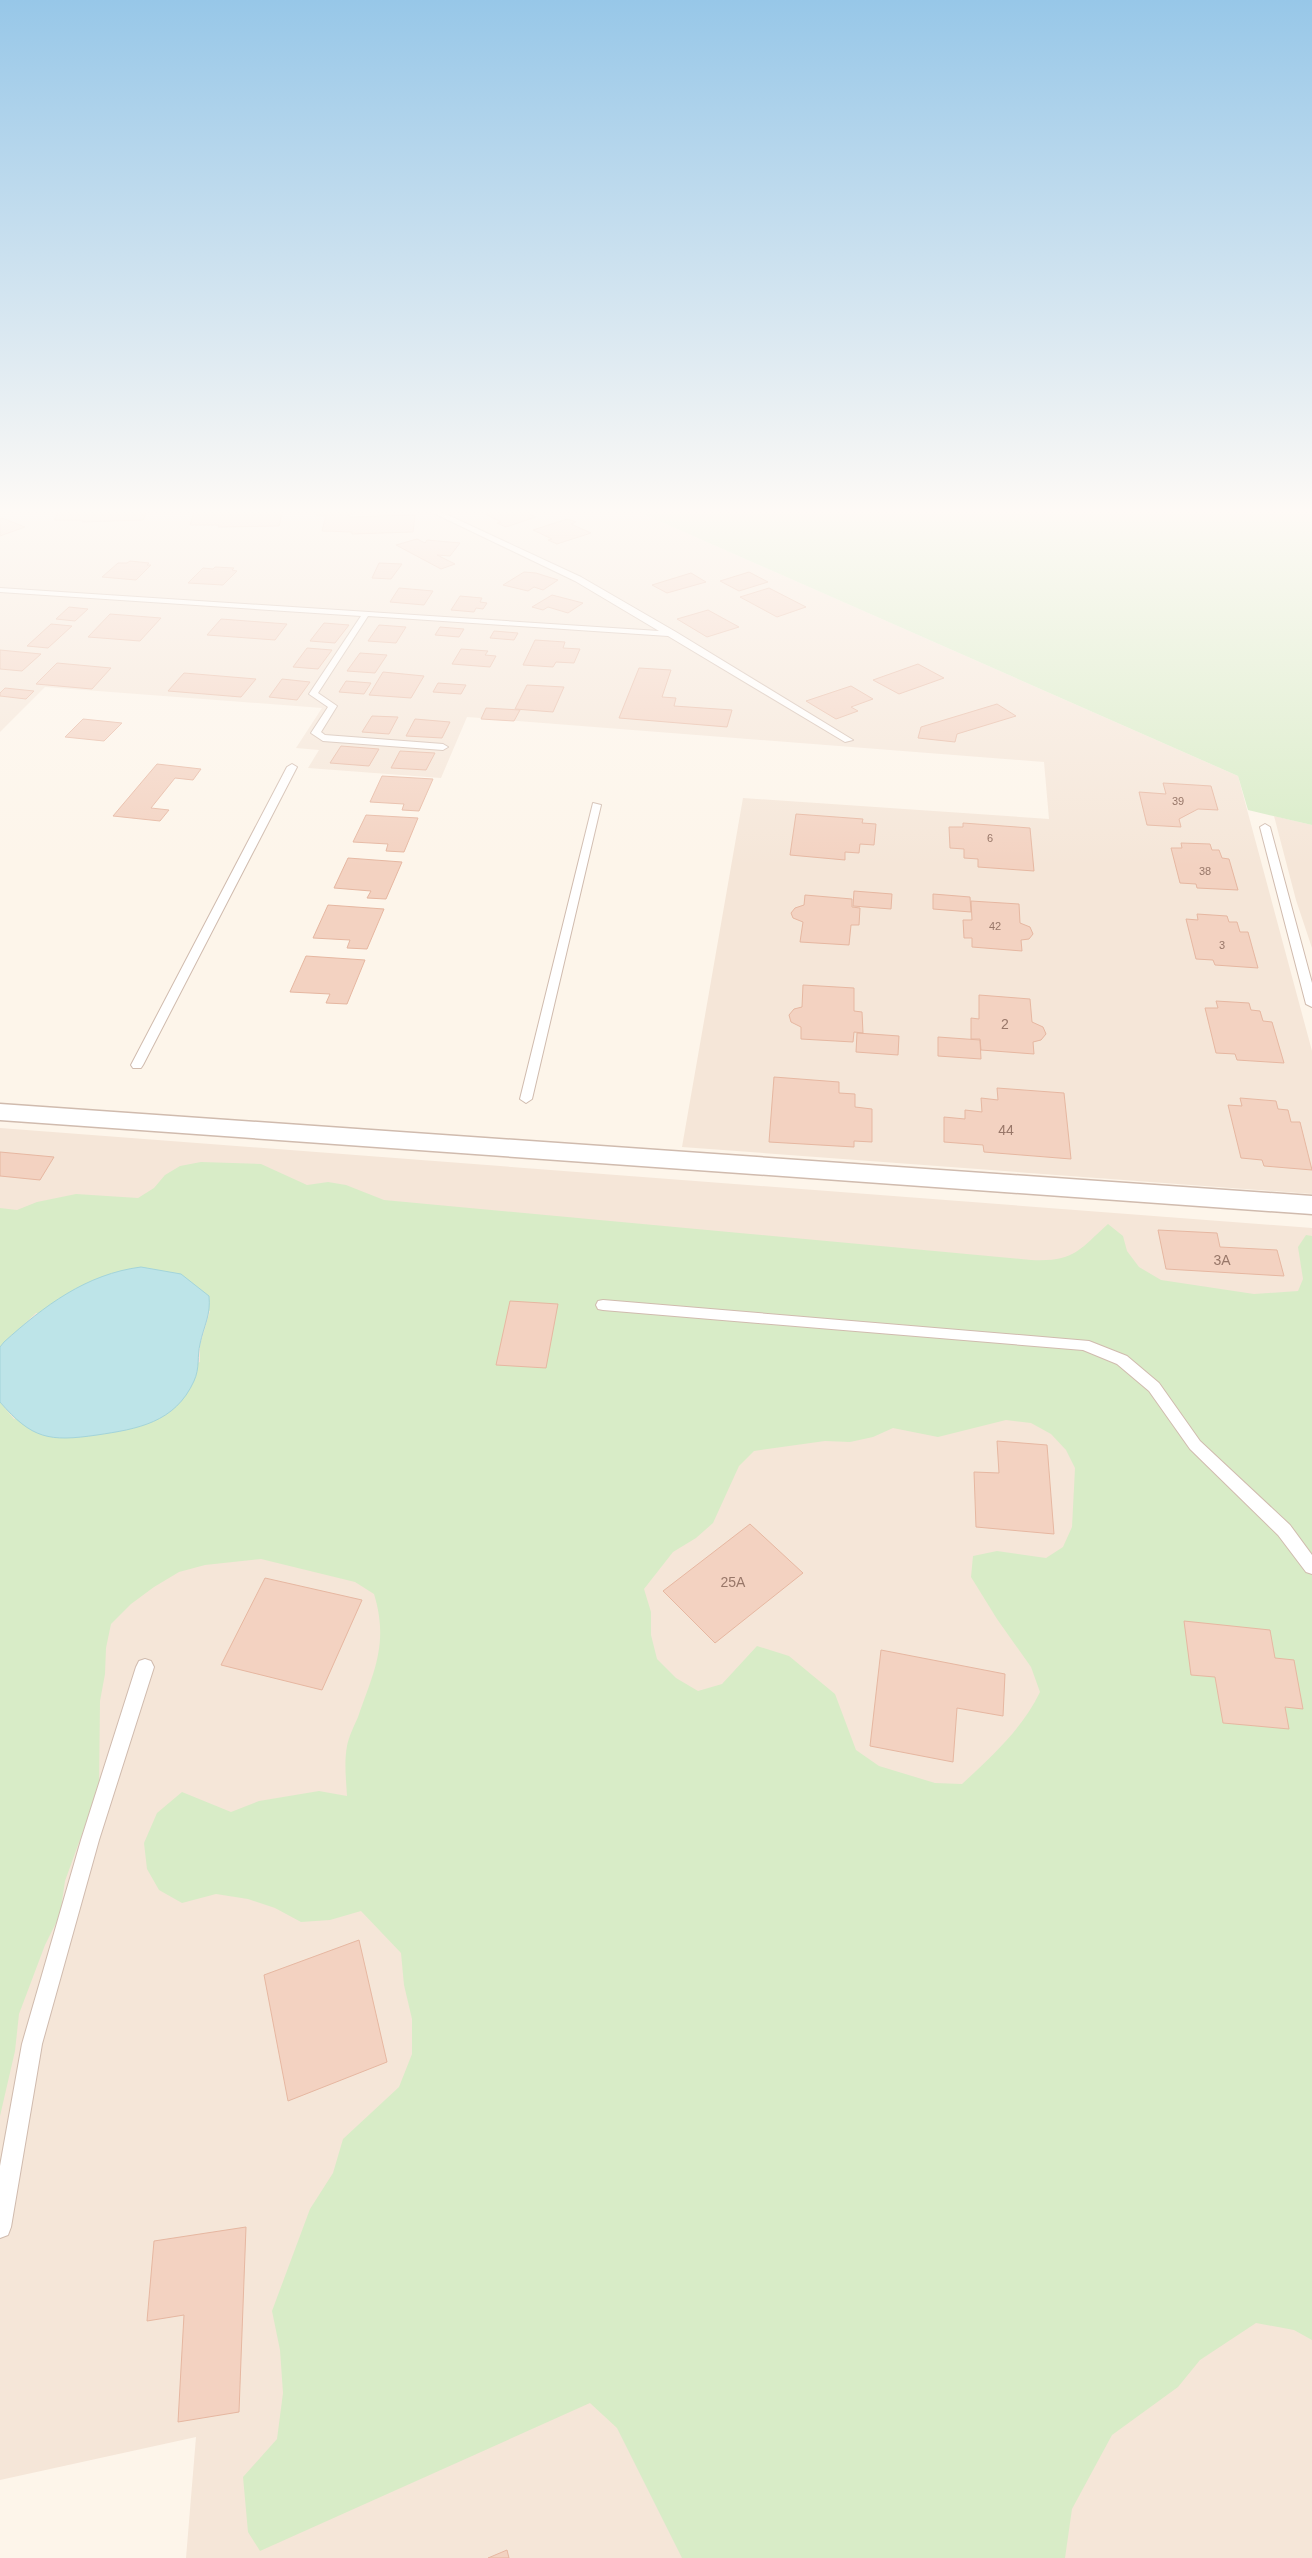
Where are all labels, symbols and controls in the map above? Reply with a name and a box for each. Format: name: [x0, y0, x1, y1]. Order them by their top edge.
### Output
house number: 39: [1172, 795, 1184, 807]
house number: 6: [987, 832, 993, 844]
house number: 38: [1199, 865, 1211, 877]
house number: 42: [989, 920, 1001, 932]
house number: 3: [1219, 939, 1225, 951]
house number: 2: [1001, 1016, 1009, 1032]
house number: 44: [998, 1122, 1014, 1138]
house number: 3А: [1213, 1252, 1231, 1268]
house number: 25А: [721, 1574, 746, 1590]

